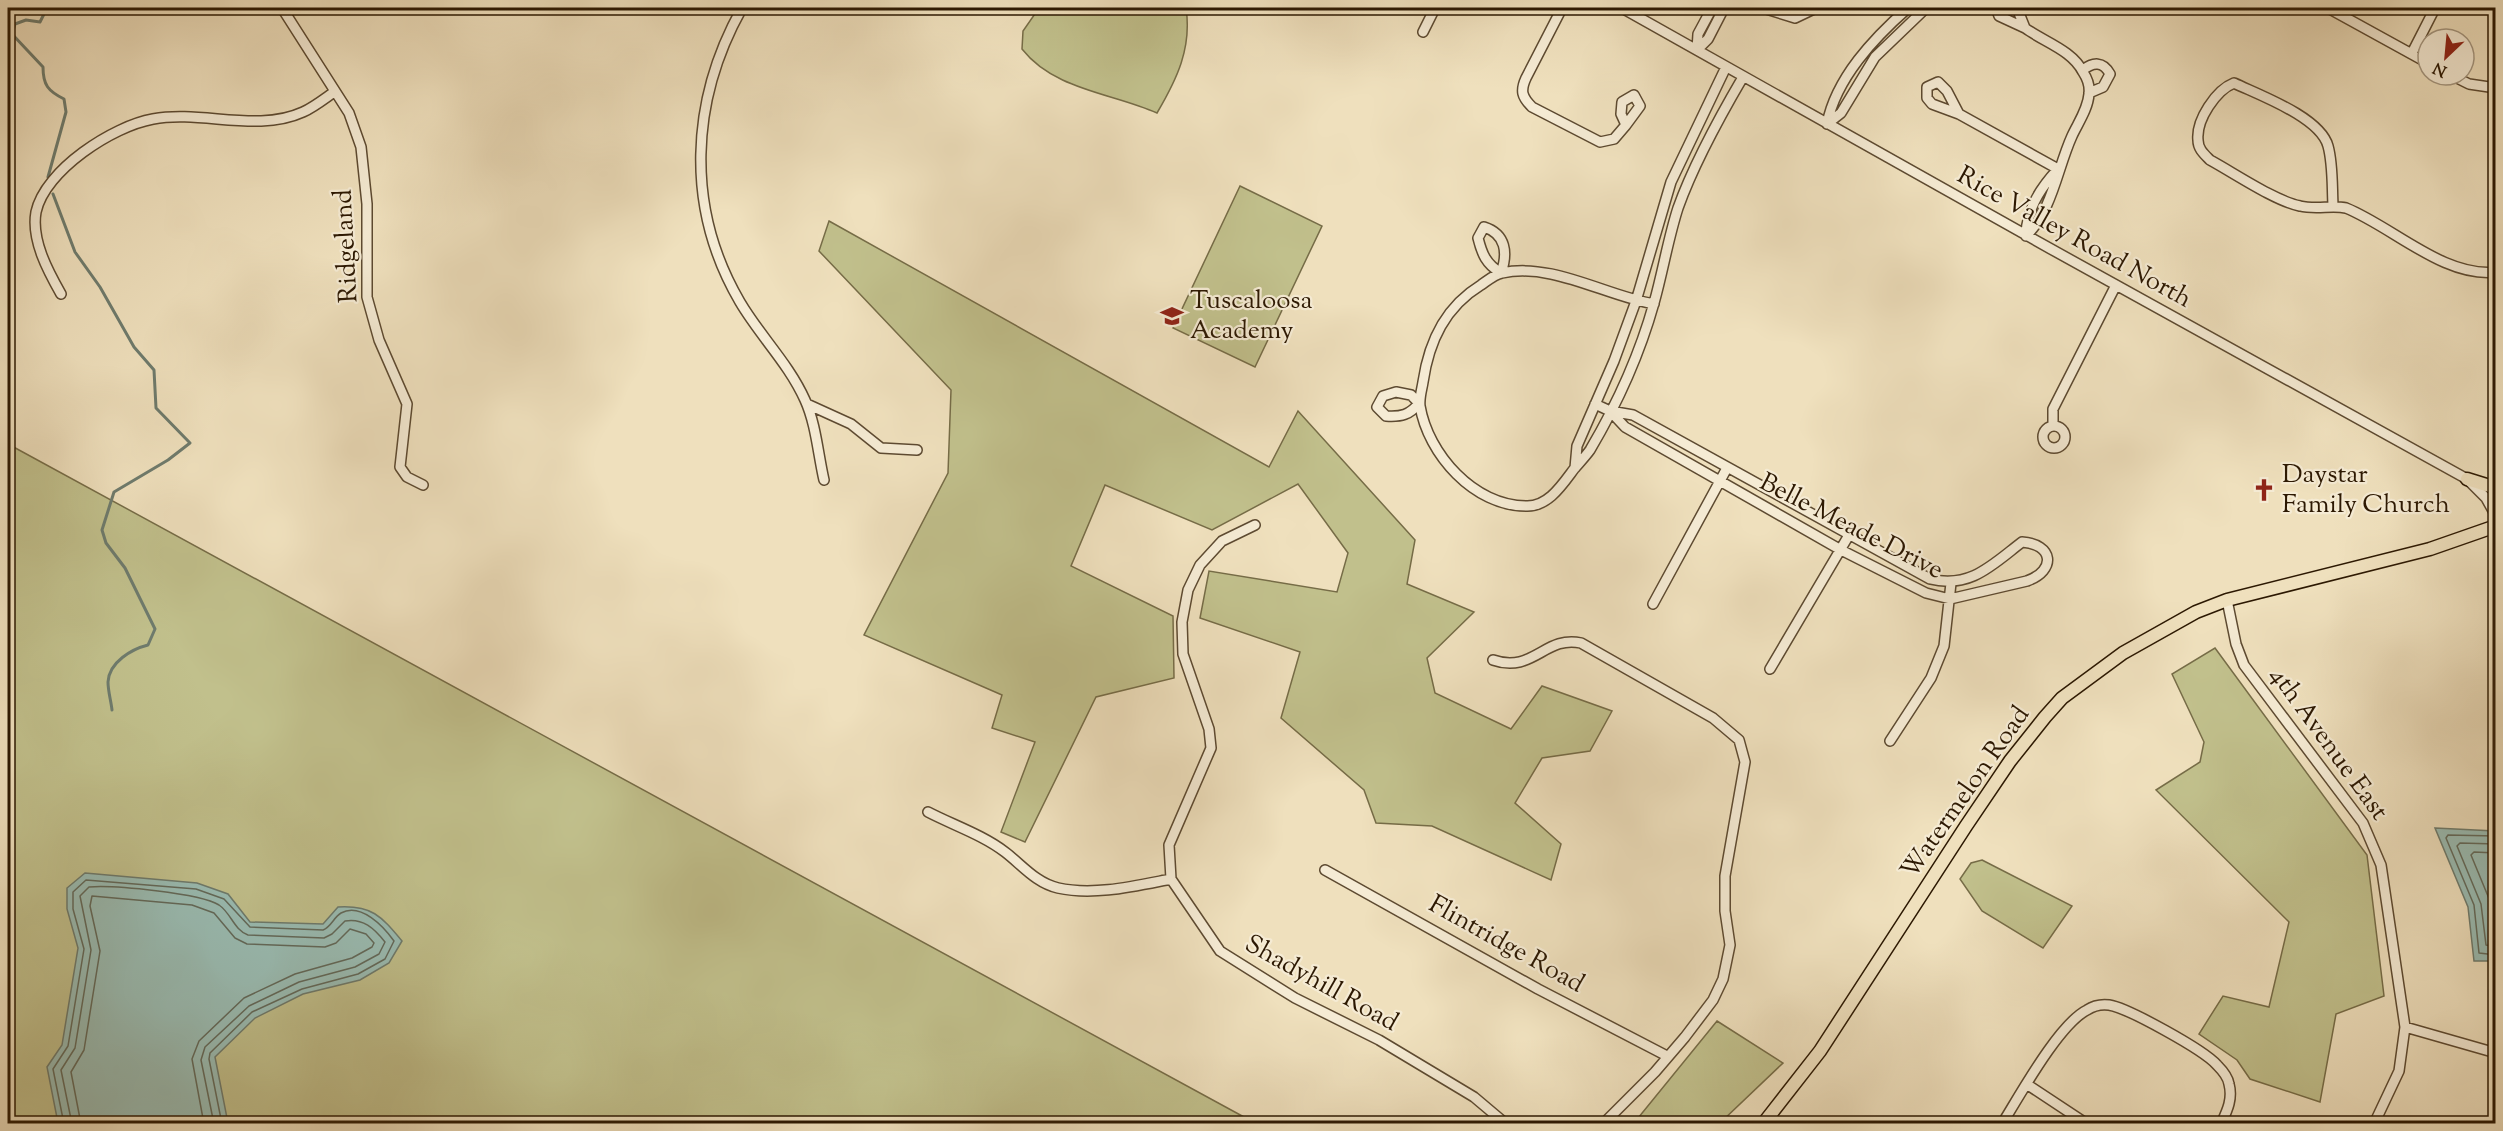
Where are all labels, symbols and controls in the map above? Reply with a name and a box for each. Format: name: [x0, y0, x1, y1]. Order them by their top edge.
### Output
north arrow: [2416, 27, 2476, 87]
text: N: [2430, 55, 2451, 81]
street label: Rice Valley Road North: [1950, 158, 2198, 318]
street label: Ridgeland: [326, 188, 368, 304]
place label: Tuscaloosa Academy: [1190, 283, 1313, 350]
school or university icon: Tuscaloosa Academy: [1159, 303, 1185, 329]
place label: Daystar Family Church: [2282, 457, 2450, 524]
street label: Belle Meade Drive: [1753, 465, 1949, 589]
church icon: Daystar Family Church: [2251, 477, 2277, 503]
street label: 4th Avenue East: [2260, 660, 2396, 828]
street label: Watermelon Road: [1892, 699, 2040, 887]
street label: Flintridge Road: [1421, 887, 1591, 1003]
street label: Shadyhill Road: [1237, 926, 1405, 1042]

